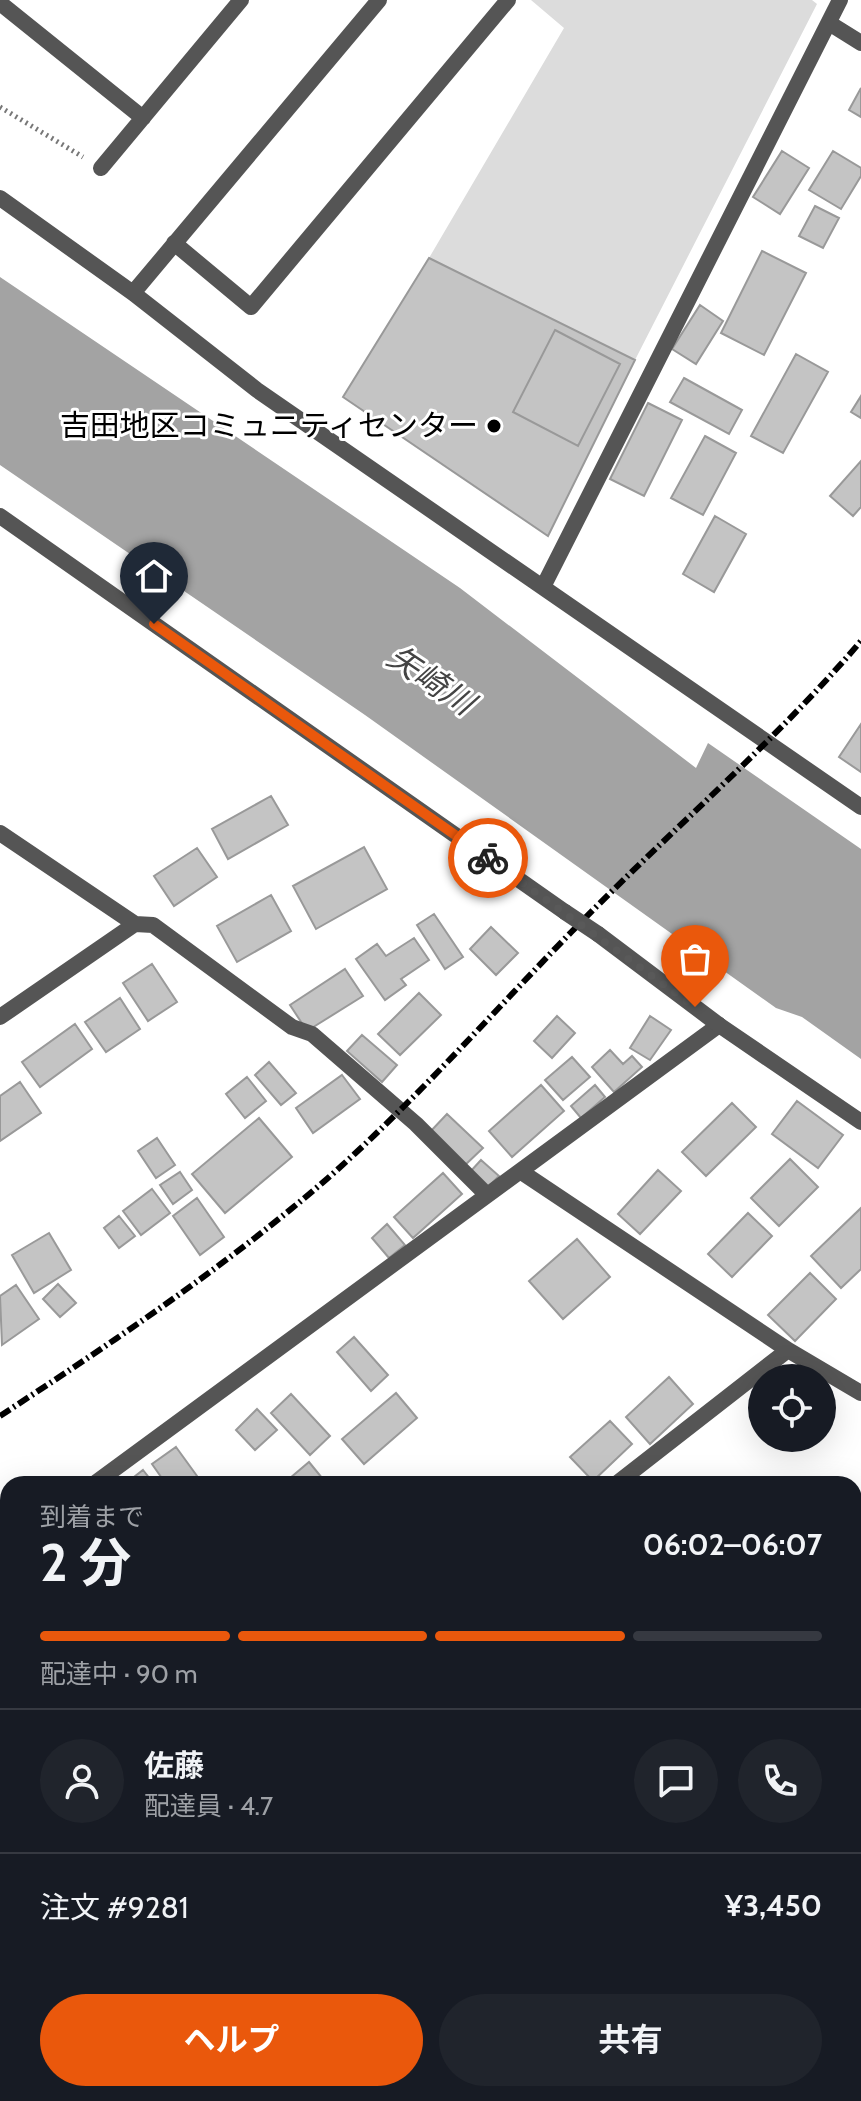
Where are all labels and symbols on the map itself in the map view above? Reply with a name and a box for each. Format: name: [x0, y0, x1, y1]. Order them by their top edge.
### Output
place label: 吉田地区コミュニティセンター: [60, 407, 478, 444]
marker: 吉田地区コミュニティセンター: [485, 417, 503, 435]
pin: [120, 542, 188, 624]
water label: 矢崎川: [381, 637, 484, 724]
courier: [448, 818, 528, 898]
pin: [661, 925, 729, 1007]

